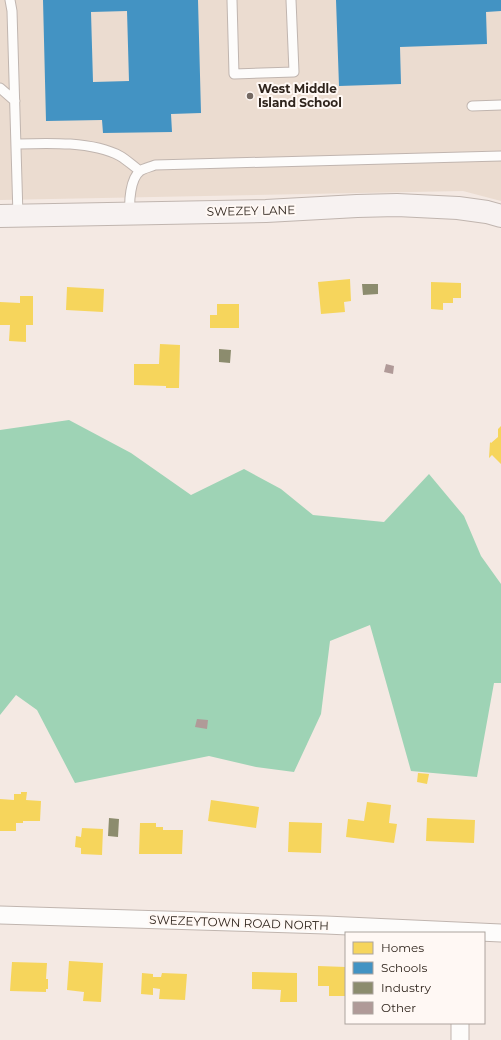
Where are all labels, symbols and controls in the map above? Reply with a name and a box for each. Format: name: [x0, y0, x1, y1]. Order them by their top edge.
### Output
place label: West Middle Island School: [258, 81, 342, 110]
marker: West Middle Island School: [245, 91, 255, 101]
street label: SWEZEY LANE: [207, 202, 295, 219]
street label: SWEZEYTOWN ROAD NORTH: [149, 912, 329, 933]
legend: [345, 932, 485, 1024]
text: Homes: [381, 940, 424, 955]
text: Schools: [381, 960, 427, 975]
text: Industry: [381, 980, 431, 995]
text: Other: [381, 1000, 416, 1015]

